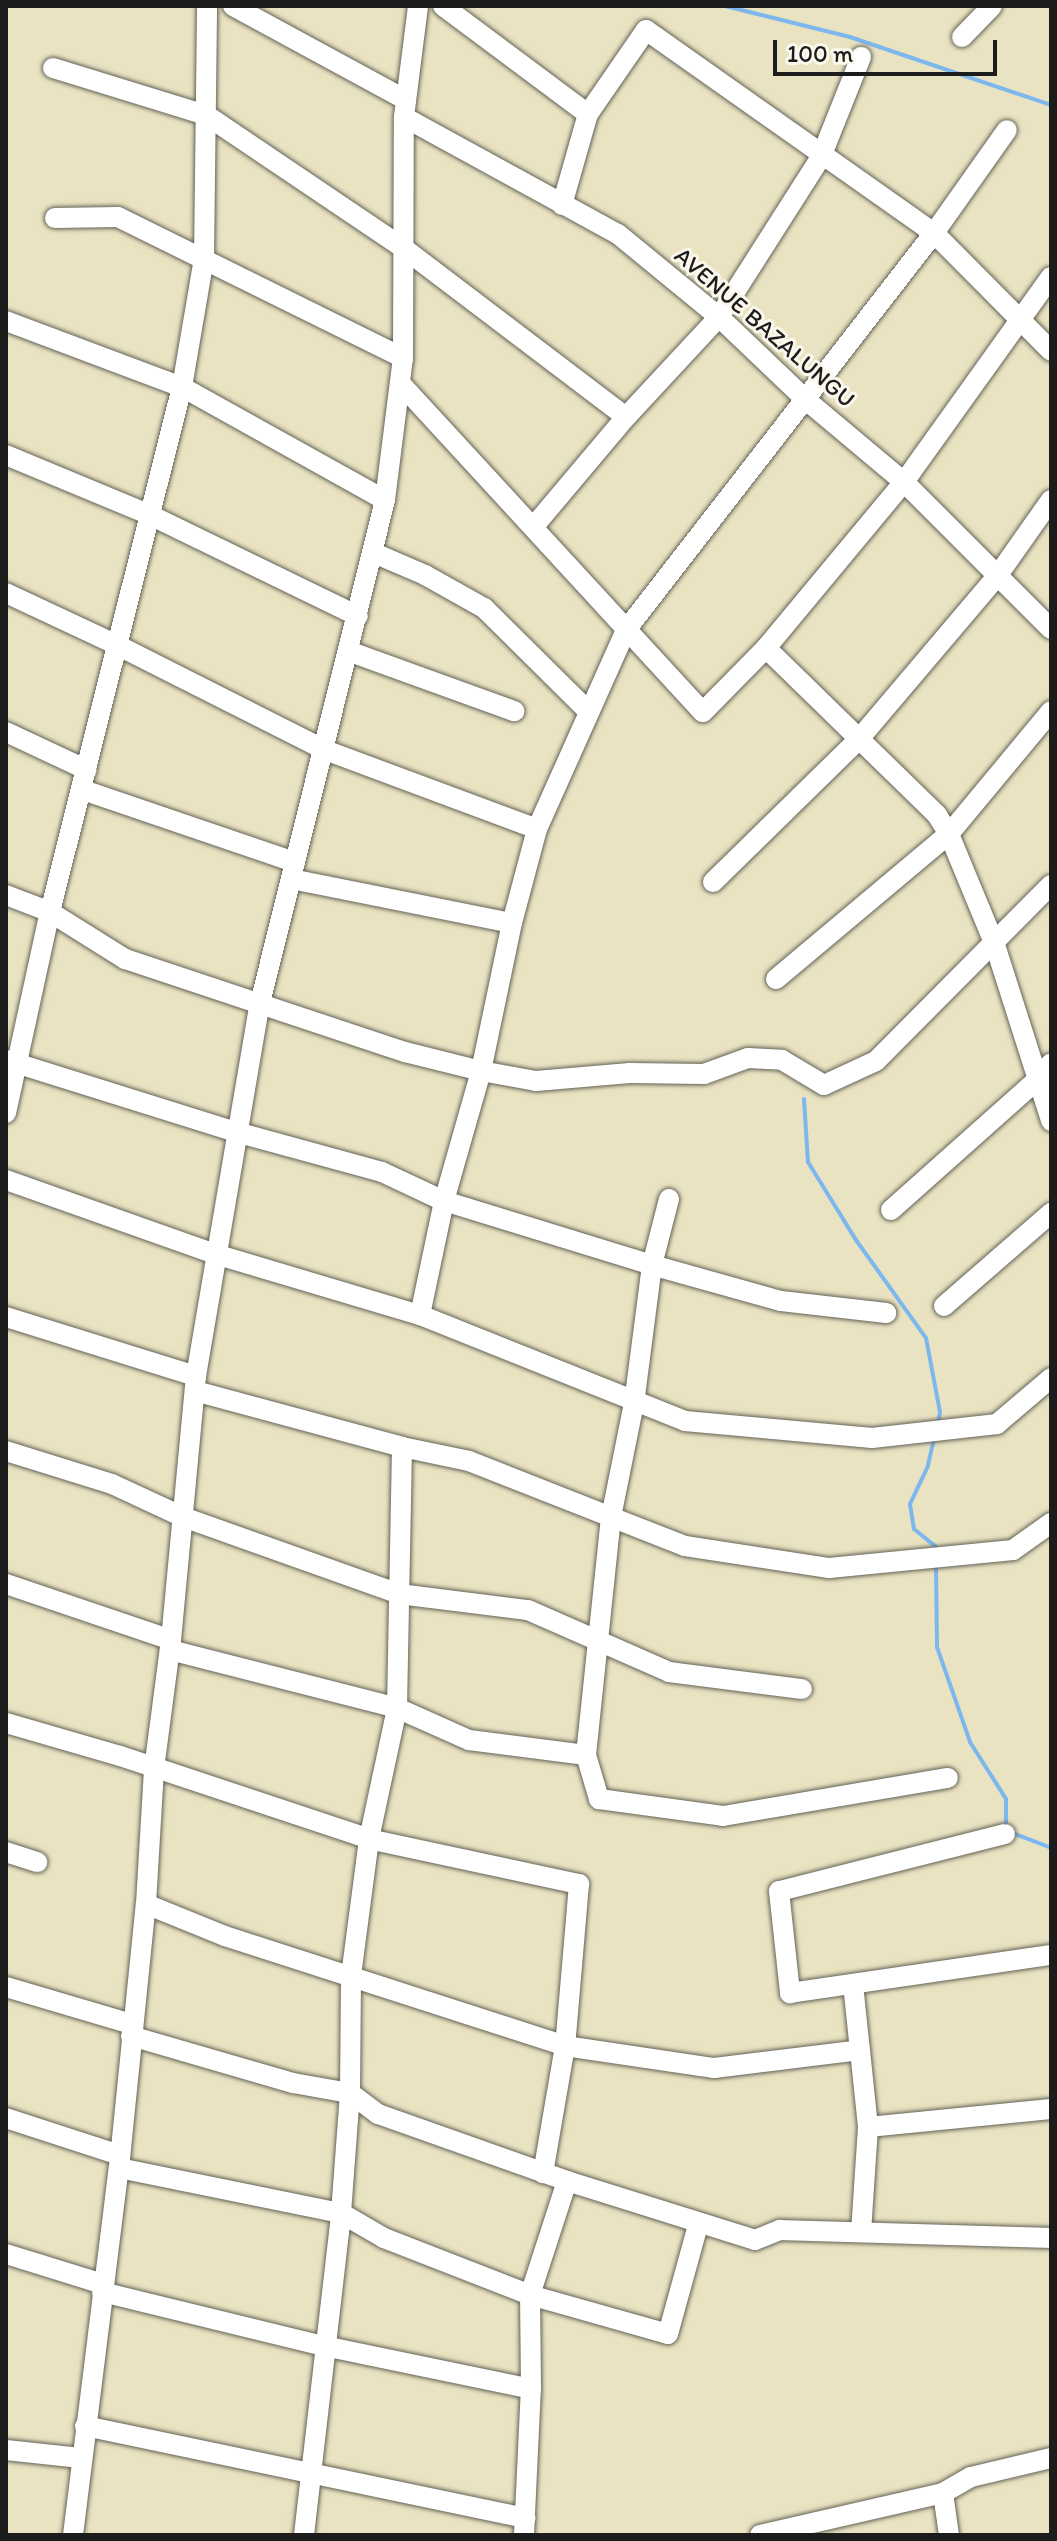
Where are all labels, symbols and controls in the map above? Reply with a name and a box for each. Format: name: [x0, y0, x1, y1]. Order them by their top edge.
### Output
scale bar: [777, 24, 1001, 74]
text: 100 m: [787, 39, 853, 68]
street label: AVENUE BAZALUNGU: [669, 241, 861, 413]

